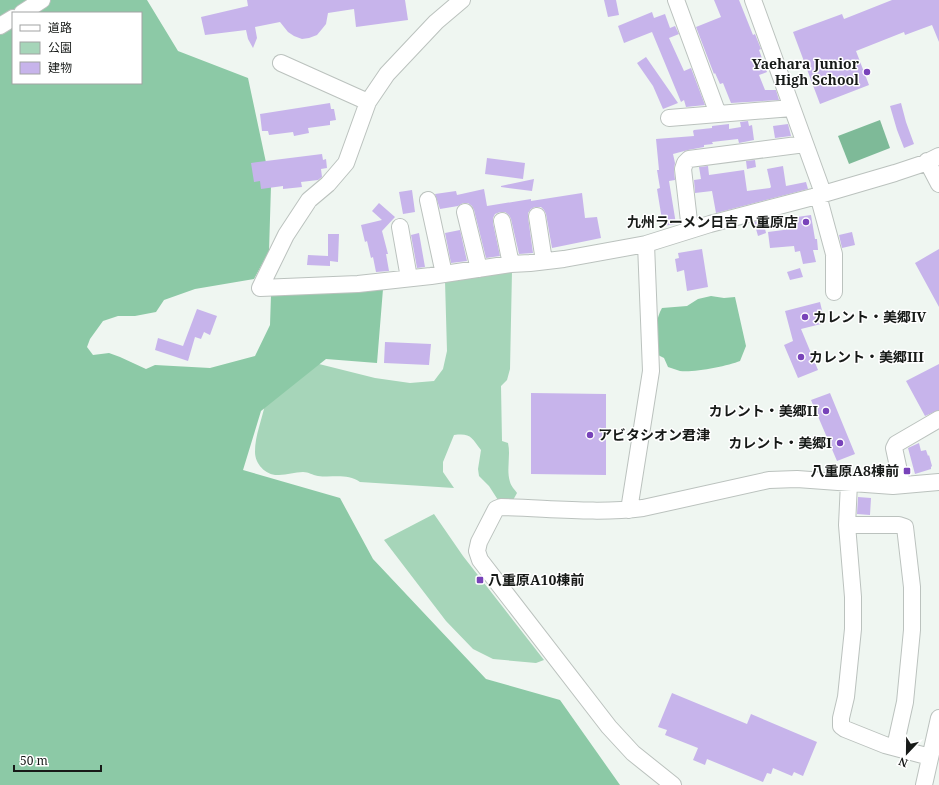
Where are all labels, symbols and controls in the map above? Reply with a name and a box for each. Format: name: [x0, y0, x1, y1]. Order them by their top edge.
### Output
legend: [12, 12, 142, 84]
text: 道路: [48, 19, 72, 36]
text: 公園: [48, 39, 72, 56]
place label: Yaehara Junior High School: [752, 54, 860, 89]
text: 建物: [48, 59, 72, 76]
marker: Yaehara Junior High School: [862, 67, 872, 77]
place label: 九州ラーメン日吉 八重原店: [627, 212, 798, 231]
marker: 九州ラーメン日吉 八重原店: [801, 217, 811, 227]
place label: カレント・美郷IV: [813, 307, 927, 326]
marker: カレント・美郷IV: [800, 312, 810, 322]
place label: カレント・美郷III: [809, 347, 924, 366]
marker: カレント・美郷III: [796, 352, 806, 362]
place label: カレント・美郷II: [709, 401, 818, 420]
marker: カレント・美郷II: [821, 406, 831, 416]
place label: アビタシオン君津: [598, 425, 710, 444]
marker: アビタシオン君津: [585, 430, 595, 440]
place label: カレント・美郷I: [728, 433, 832, 452]
marker: カレント・美郷I: [835, 438, 845, 448]
place label: 八重原A8棟前: [811, 461, 899, 480]
marker: 八重原A8棟前: [902, 466, 912, 476]
place label: 八重原A10棟前: [488, 570, 584, 589]
marker: 八重原A10棟前: [475, 575, 485, 585]
north arrow: [887, 733, 927, 773]
scale bar: [14, 747, 101, 773]
text: 50 m: [20, 752, 48, 769]
text: N: [896, 754, 910, 771]

